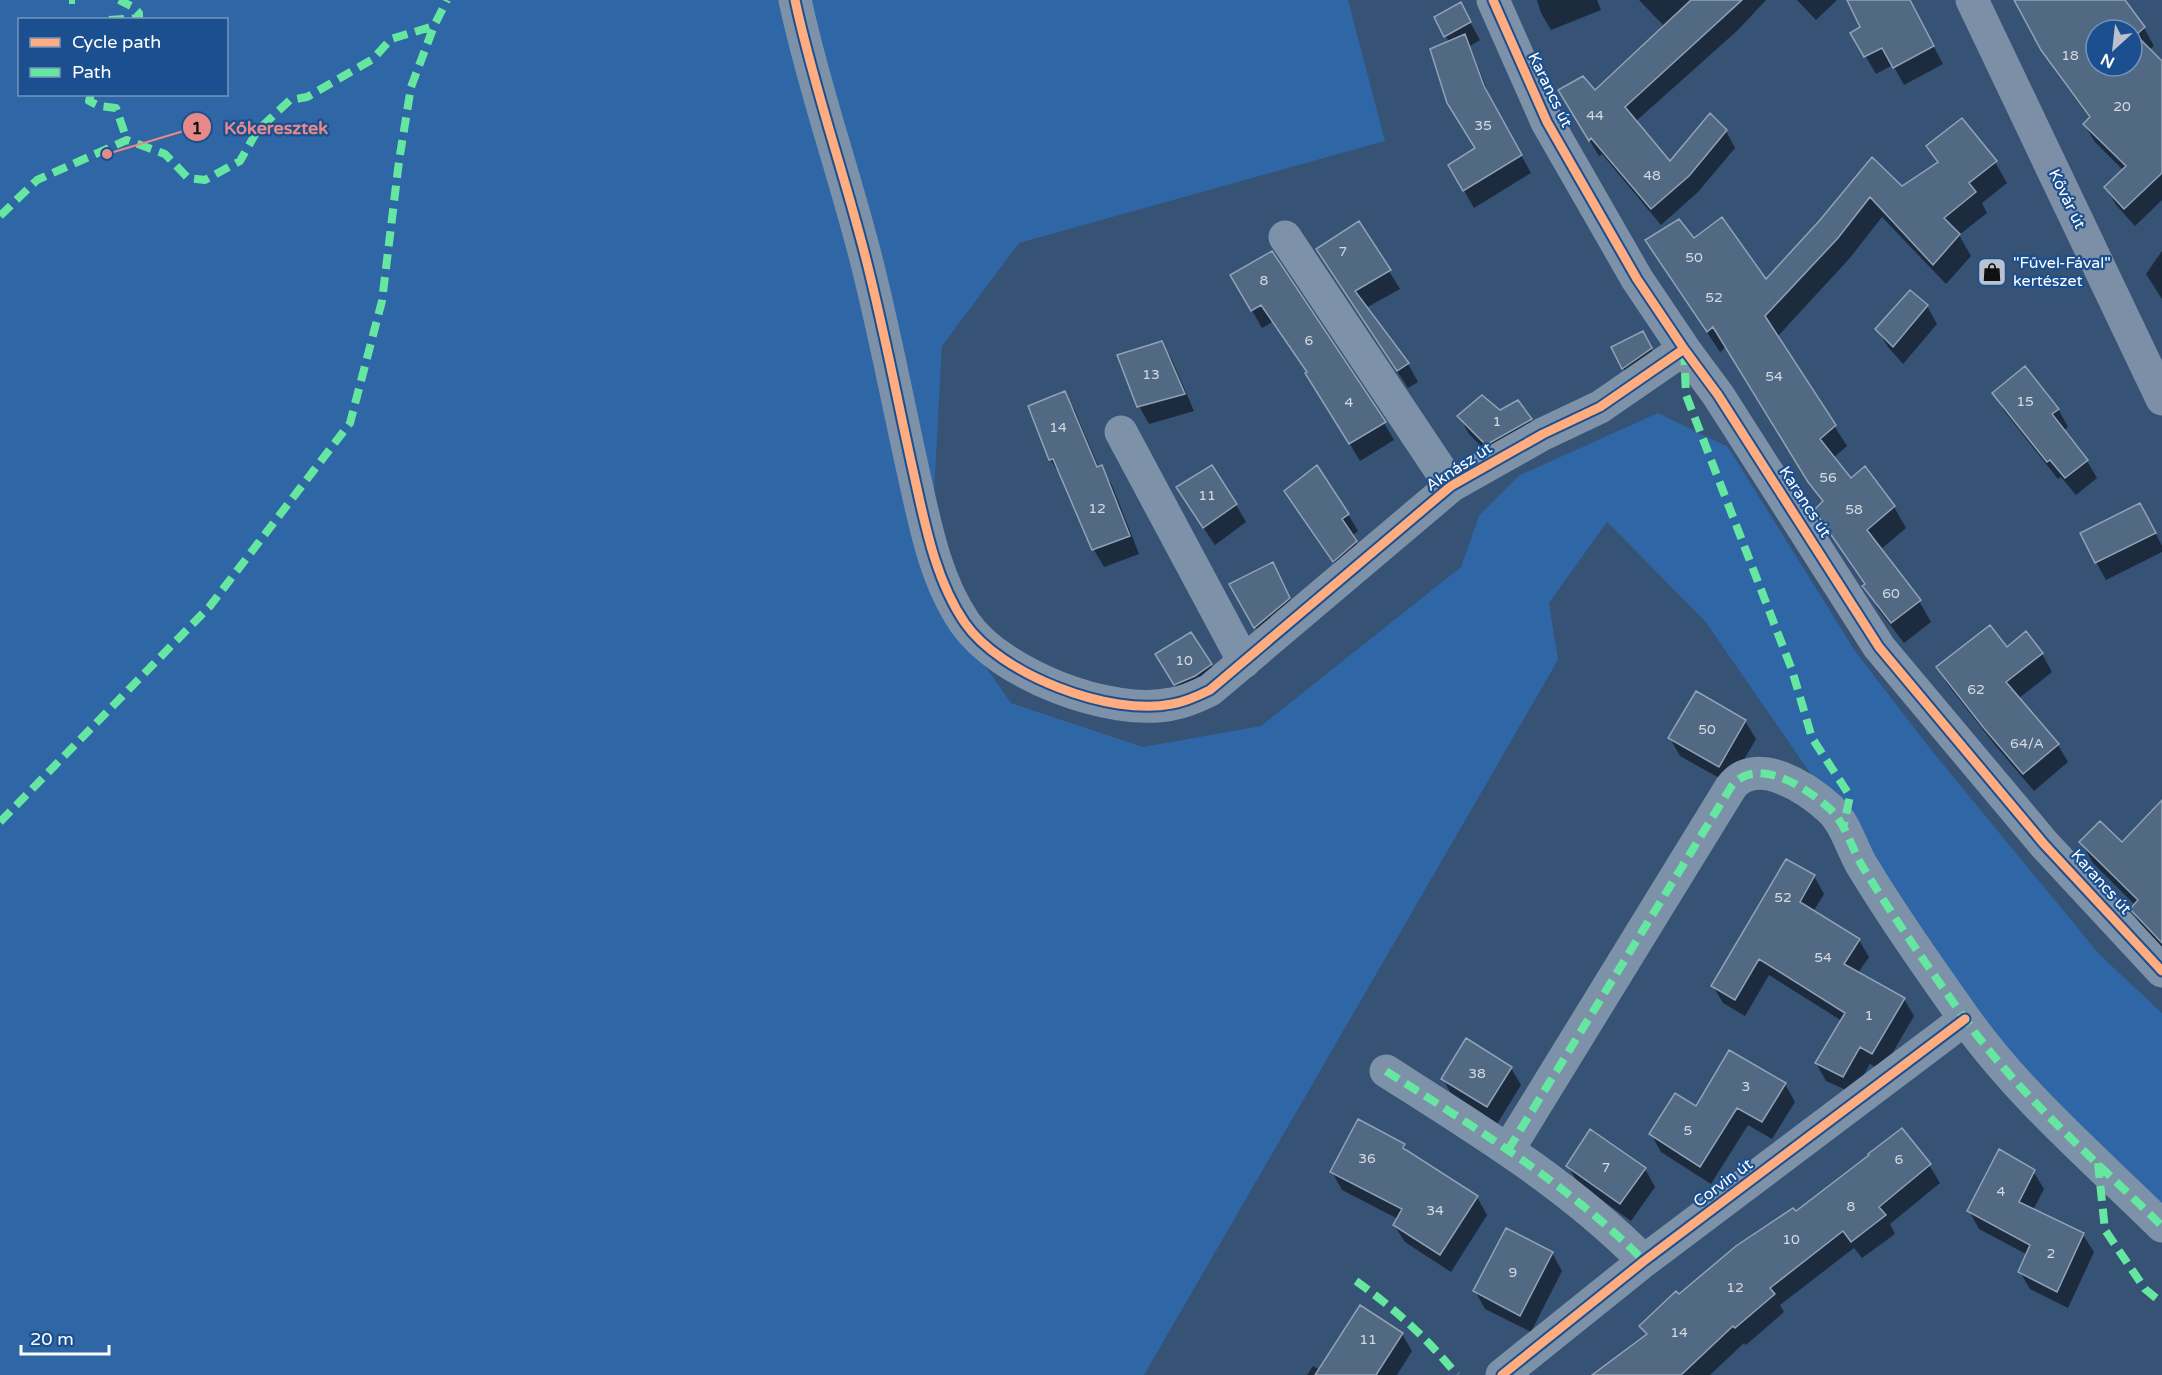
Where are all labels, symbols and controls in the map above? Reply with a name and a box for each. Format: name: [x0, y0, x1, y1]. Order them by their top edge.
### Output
legend: [18, 18, 228, 96]
north arrow: [2084, 18, 2144, 78]
text: Cycle path: [72, 31, 161, 53]
house number: 18: [2061, 47, 2079, 64]
street label: Karancs út: [1523, 49, 1577, 131]
text: N: [2097, 49, 2118, 72]
text: Path: [72, 61, 111, 83]
house number: 20: [2113, 98, 2131, 115]
house number: 44: [1586, 107, 1604, 124]
callout: Kőkeresztek: [182, 109, 340, 145]
text: 1: [191, 117, 203, 139]
text: Kőkeresztek: [224, 117, 328, 139]
house number: 35: [1474, 117, 1492, 134]
street label: Kővár út: [2044, 166, 2090, 232]
house number: 48: [1643, 167, 1661, 184]
house number: 7: [1339, 243, 1347, 260]
house number: 50: [1685, 249, 1703, 266]
place label: "Fűvel-Fával" kertészet: [2013, 253, 2111, 291]
shop icon: "Fűvel-Fával" kertészet: [1976, 256, 2008, 288]
house number: 8: [1260, 272, 1269, 289]
house number: 52: [1705, 289, 1723, 306]
house number: 6: [1305, 332, 1314, 349]
house number: 13: [1142, 366, 1160, 383]
house number: 54: [1765, 368, 1783, 385]
house number: 15: [2016, 393, 2034, 410]
house number: 4: [1345, 394, 1354, 411]
house number: 1: [1493, 413, 1501, 430]
house number: 14: [1049, 419, 1067, 436]
street label: Aknász út: [1422, 438, 1496, 496]
street label: Karancs út: [1775, 463, 1835, 541]
house number: 56: [1819, 469, 1837, 486]
house number: 11: [1198, 487, 1216, 504]
house number: 12: [1088, 500, 1106, 517]
house number: 58: [1845, 501, 1863, 518]
house number: 60: [1882, 585, 1900, 602]
house number: 10: [1175, 652, 1193, 669]
house number: 62: [1967, 681, 1985, 698]
house number: 50: [1698, 721, 1716, 738]
house number: 64/A: [2010, 735, 2044, 752]
street label: Karancs út: [2067, 845, 2135, 919]
house number: 52: [1774, 889, 1792, 906]
house number: 54: [1814, 949, 1832, 966]
house number: 1: [1865, 1007, 1873, 1024]
house number: 38: [1468, 1065, 1486, 1082]
house number: 3: [1742, 1078, 1750, 1095]
house number: 5: [1684, 1122, 1692, 1139]
house number: 36: [1358, 1150, 1376, 1167]
house number: 6: [1895, 1151, 1904, 1168]
street label: Corvin út: [1689, 1154, 1757, 1212]
house number: 7: [1602, 1159, 1610, 1176]
house number: 4: [1997, 1183, 2006, 1200]
house number: 8: [1847, 1198, 1856, 1215]
house number: 34: [1426, 1202, 1444, 1219]
house number: 10: [1782, 1231, 1800, 1248]
house number: 2: [2047, 1245, 2055, 1262]
house number: 9: [1509, 1264, 1517, 1281]
house number: 12: [1726, 1279, 1744, 1296]
scale bar: [21, 1318, 110, 1356]
house number: 14: [1670, 1324, 1688, 1341]
text: 20 m: [30, 1328, 74, 1350]
house number: 11: [1359, 1331, 1377, 1348]

